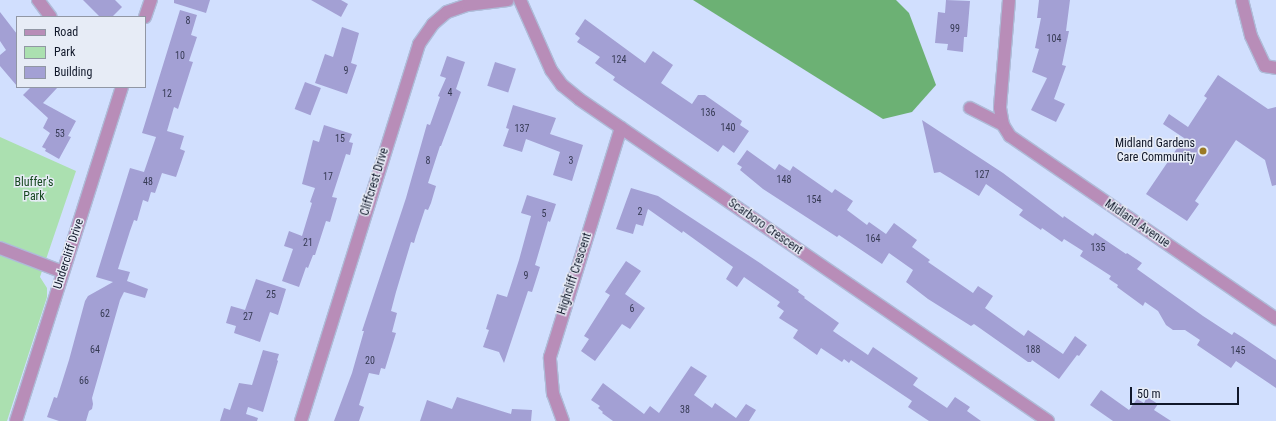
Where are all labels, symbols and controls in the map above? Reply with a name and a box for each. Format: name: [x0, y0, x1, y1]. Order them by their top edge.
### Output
house number: 8: [186, 15, 190, 27]
legend: [16, 16, 146, 88]
house number: 99: [950, 23, 960, 35]
text: Road: [54, 25, 78, 39]
house number: 104: [1047, 33, 1061, 45]
text: Park: [54, 45, 75, 59]
house number: 10: [175, 50, 185, 62]
house number: 124: [612, 54, 626, 66]
text: Building: [54, 65, 92, 79]
house number: 9: [344, 65, 348, 77]
house number: 4: [448, 87, 452, 99]
house number: 12: [162, 88, 172, 100]
house number: 136: [701, 107, 715, 119]
house number: 140: [721, 122, 735, 134]
house number: 137: [515, 123, 529, 135]
house number: 53: [55, 128, 65, 140]
house number: 15: [335, 133, 345, 145]
place label: Midland Gardens Care Community: [1115, 137, 1195, 165]
street label: Cliffcrest Drive: [358, 146, 392, 218]
marker: Midland Gardens Care Community: [1198, 146, 1208, 156]
house number: 8: [426, 155, 430, 167]
house number: 3: [569, 155, 573, 167]
house number: 127: [975, 169, 989, 181]
house number: 17: [323, 171, 333, 183]
house number: 148: [777, 174, 791, 186]
park label: Bluffer's Park: [14, 176, 54, 204]
house number: 48: [143, 176, 153, 188]
house number: 154: [807, 194, 821, 206]
street label: Scarboro Crescent: [725, 196, 805, 258]
street label: Midland Avenue: [1102, 197, 1172, 251]
house number: 2: [638, 206, 642, 218]
house number: 5: [542, 208, 546, 220]
street label: Undercliff Drive: [51, 217, 87, 291]
street label: Highcliff Crescent: [555, 231, 595, 317]
house number: 164: [866, 233, 880, 245]
house number: 21: [303, 237, 313, 249]
house number: 135: [1091, 242, 1105, 254]
house number: 9: [524, 270, 528, 282]
house number: 25: [266, 289, 276, 301]
house number: 6: [630, 303, 634, 315]
house number: 62: [100, 308, 110, 320]
house number: 27: [243, 311, 253, 323]
house number: 64: [90, 344, 100, 356]
house number: 188: [1026, 344, 1040, 356]
house number: 145: [1231, 345, 1245, 357]
house number: 20: [365, 355, 375, 367]
house number: 66: [79, 375, 89, 387]
scale bar: [1132, 379, 1241, 405]
text: 50 m: [1137, 387, 1161, 401]
house number: 38: [680, 404, 690, 416]

